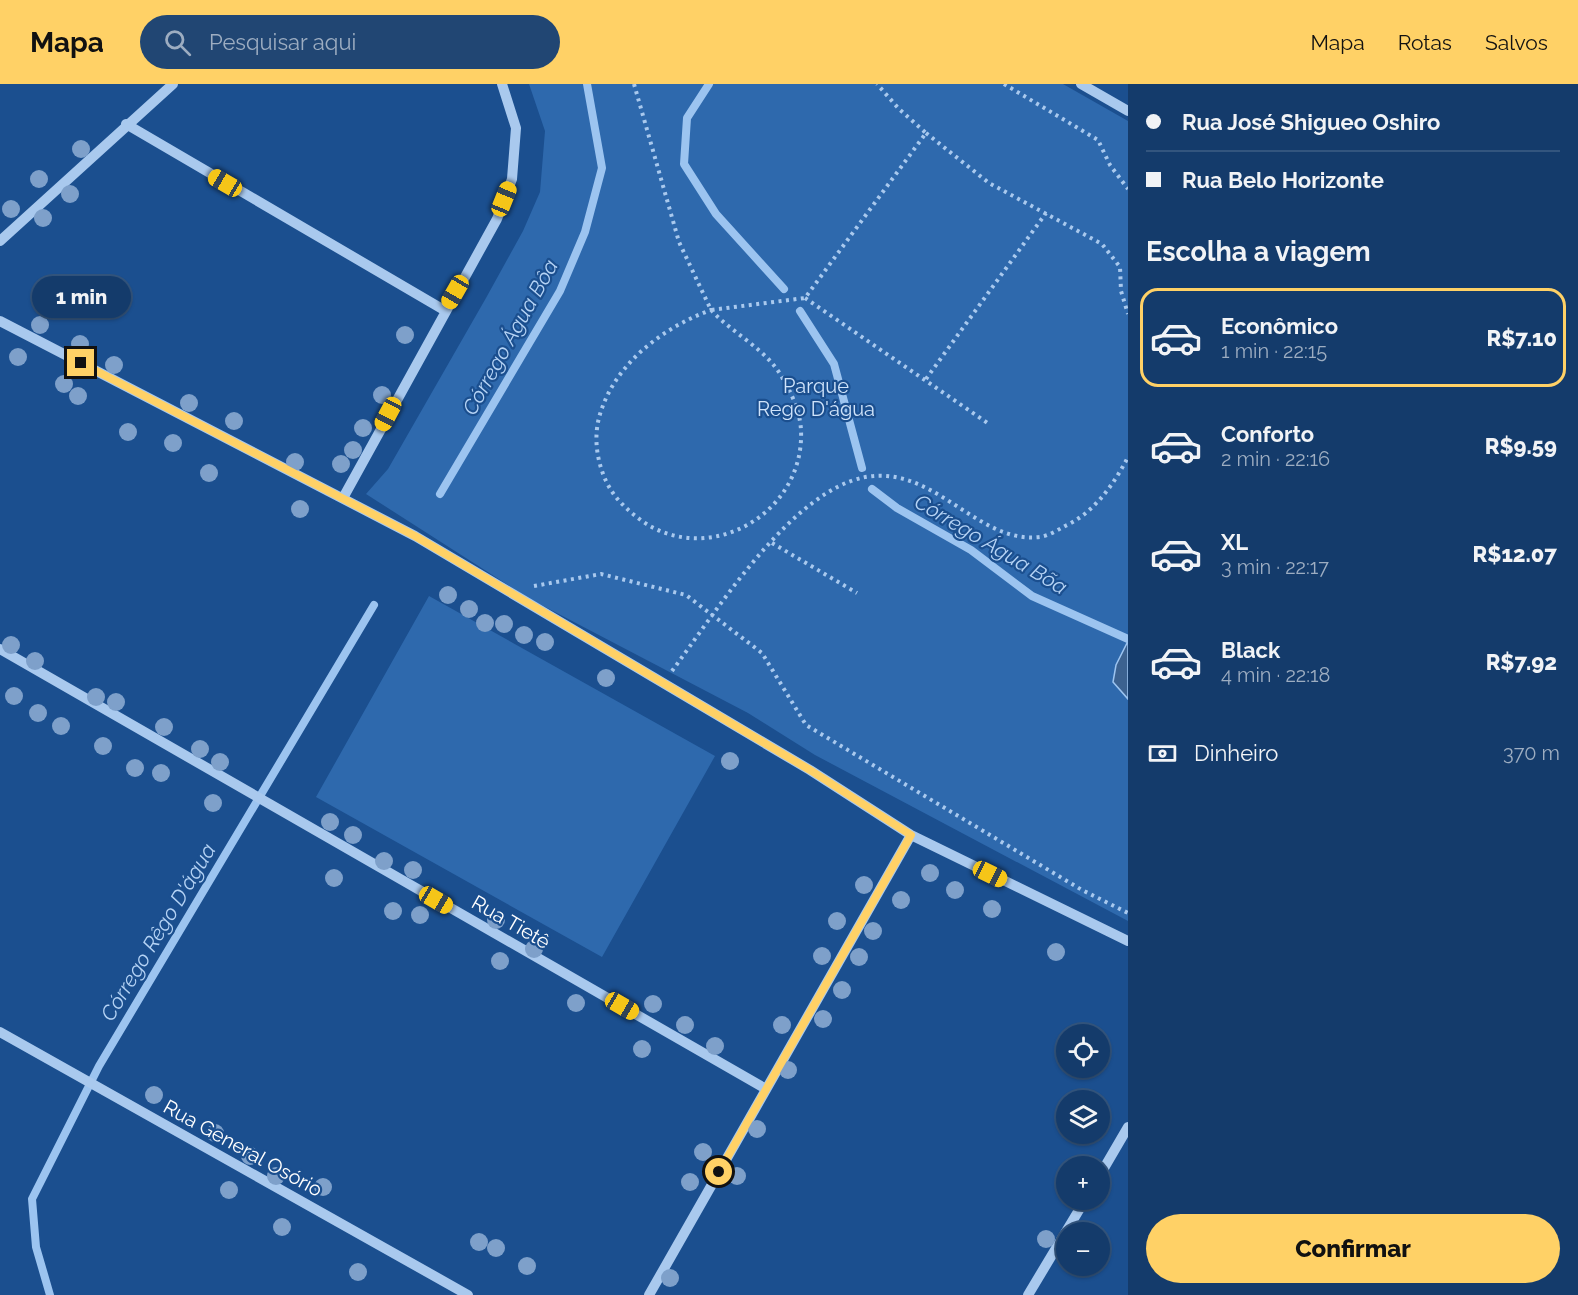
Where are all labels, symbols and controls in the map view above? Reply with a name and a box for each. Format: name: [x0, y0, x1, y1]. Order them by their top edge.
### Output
search box: [140, 15, 560, 69]
text: Mapa: [30, 26, 104, 59]
icon: search: [161, 26, 194, 59]
text: Pesquisar aqui: [209, 29, 356, 55]
text: Mapa: [1311, 30, 1365, 55]
text: Rotas: [1398, 30, 1452, 55]
text: Salvos: [1485, 30, 1548, 55]
text: Rua José Shigueo Oshiro: [1182, 109, 1440, 135]
car: [205, 166, 245, 200]
text: Rua Belo Horizonte: [1182, 167, 1384, 193]
car: [489, 179, 519, 219]
text: Escolha a viagem: [1146, 236, 1371, 267]
water label: Córrego Água Bôa: [457, 255, 563, 419]
car: [438, 272, 472, 312]
callout: 1 min: [32, 276, 130, 318]
text: 1 min: [56, 285, 107, 309]
icon: car: [1149, 311, 1203, 365]
text: Econômico: [1221, 313, 1338, 339]
text: R$7.10: [1486, 325, 1557, 351]
text: 1 min · 22:15: [1221, 339, 1327, 363]
route end: [67, 349, 94, 376]
park label: Parque Rego D'água: [757, 374, 875, 421]
car: [372, 394, 404, 434]
icon: car: [1149, 419, 1203, 473]
text: Conforto: [1221, 421, 1314, 447]
text: R$9.59: [1485, 433, 1557, 459]
text: 2 min · 22:16: [1221, 447, 1330, 471]
water label: Córrego Água Bõa: [910, 489, 1072, 599]
icon: car: [1149, 527, 1203, 581]
text: XL: [1221, 529, 1248, 555]
text: R$12.07: [1473, 541, 1557, 567]
text: 3 min · 22:17: [1221, 555, 1329, 579]
icon: car: [1149, 635, 1203, 689]
text: Black: [1221, 637, 1280, 663]
text: R$7.92: [1486, 649, 1557, 675]
text: 4 min · 22:18: [1221, 663, 1330, 687]
icon: cash: [1146, 737, 1179, 770]
text: Dinheiro: [1194, 740, 1278, 766]
text: 370 m: [1503, 741, 1560, 765]
water label: Córrego Rêgo D'água: [95, 839, 221, 1025]
car: [970, 858, 1010, 890]
car: [416, 883, 456, 917]
street label: Rua Tietê: [467, 890, 555, 954]
car: [602, 989, 642, 1023]
map controls: [1056, 1024, 1110, 1276]
button: locate: [1056, 1024, 1110, 1078]
button: layers: [1056, 1090, 1110, 1144]
street label: Rua General Osório: [159, 1094, 327, 1202]
button: +: [1056, 1156, 1110, 1210]
route start: [705, 1158, 732, 1185]
button: Confirmar: [1146, 1214, 1560, 1283]
button: −: [1056, 1222, 1110, 1276]

